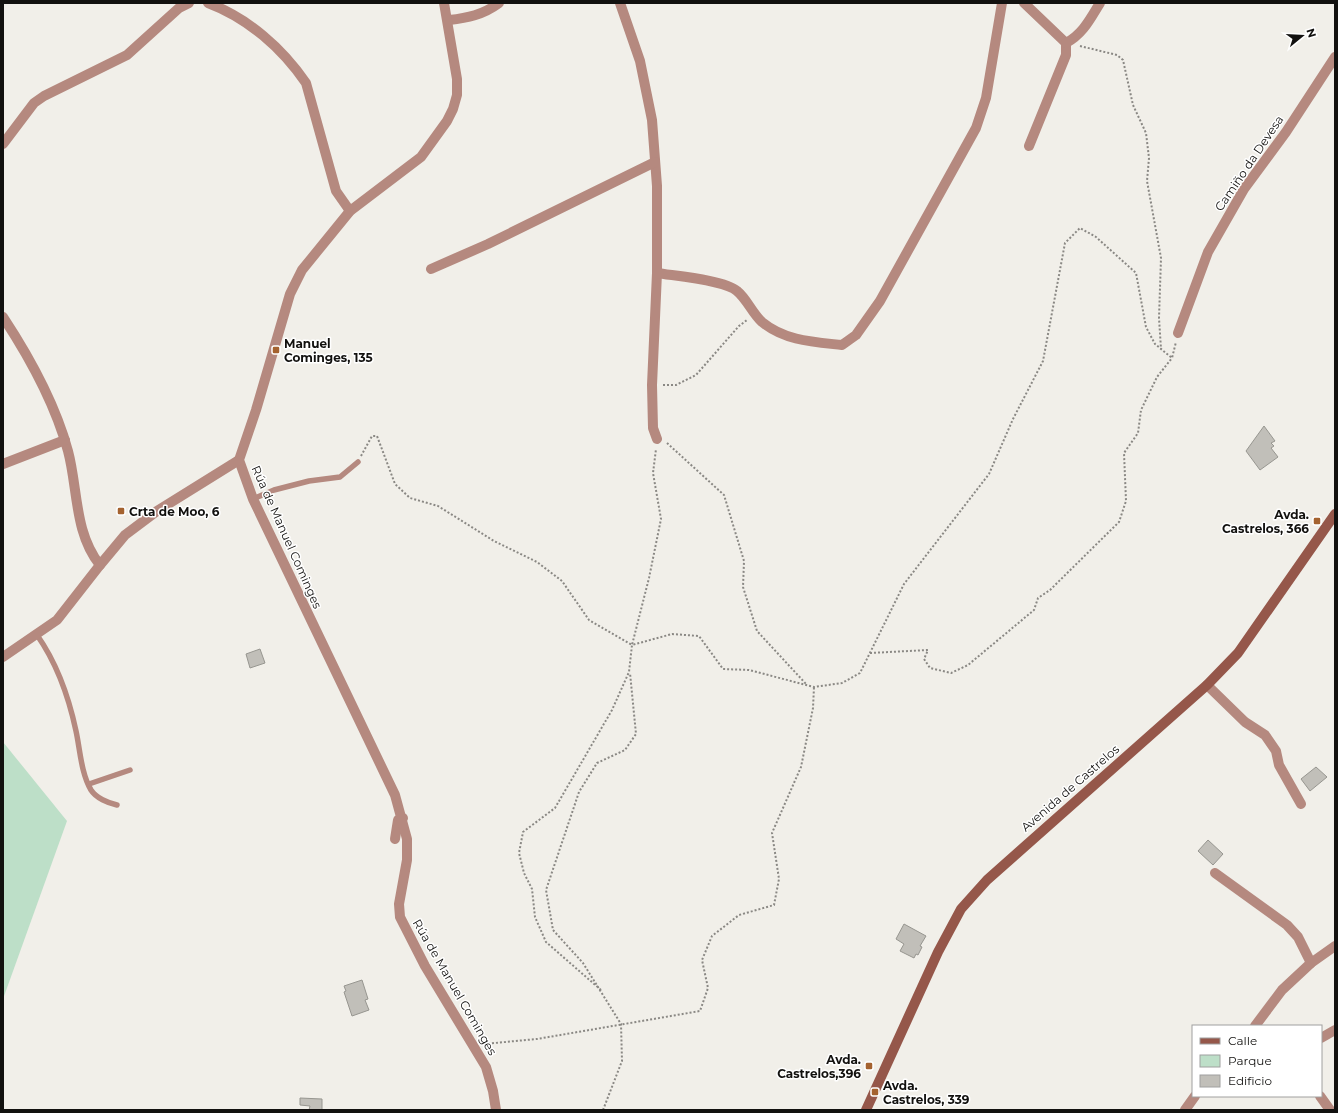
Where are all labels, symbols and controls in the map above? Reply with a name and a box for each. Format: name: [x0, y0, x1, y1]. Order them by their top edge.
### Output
north arrow: [1282, 16, 1322, 56]
text: N: [1303, 27, 1320, 39]
street label: Camiño da Devesa: [1211, 112, 1287, 214]
place label: Manuel Cominges, 135: [284, 336, 373, 365]
marker: Manuel Cominges, 135: [271, 345, 281, 355]
street label: Rúa de Manuel Cominges: [249, 463, 325, 611]
place label: Crta de Moo, 6: [129, 504, 220, 519]
marker: Crta de Moo, 6: [116, 506, 126, 516]
place label: Avda. Castrelos, 366: [1222, 507, 1309, 536]
marker: Avda. Castrelos, 366: [1312, 516, 1322, 526]
street label: Avenida de Castrelos: [1018, 741, 1122, 835]
street label: Rúa de Manuel Cominges: [410, 916, 500, 1058]
legend: [1192, 1025, 1322, 1097]
text: Calle: [1228, 1033, 1257, 1048]
place label: Avda. Castrelos,396: [777, 1052, 861, 1081]
text: Parque: [1228, 1053, 1272, 1068]
marker: Avda. Castrelos,396: [864, 1061, 874, 1071]
text: Edificio: [1228, 1073, 1272, 1088]
place label: Avda. Castrelos, 339: [882, 1078, 970, 1107]
marker: Avda. Castrelos, 339: [870, 1087, 880, 1097]

